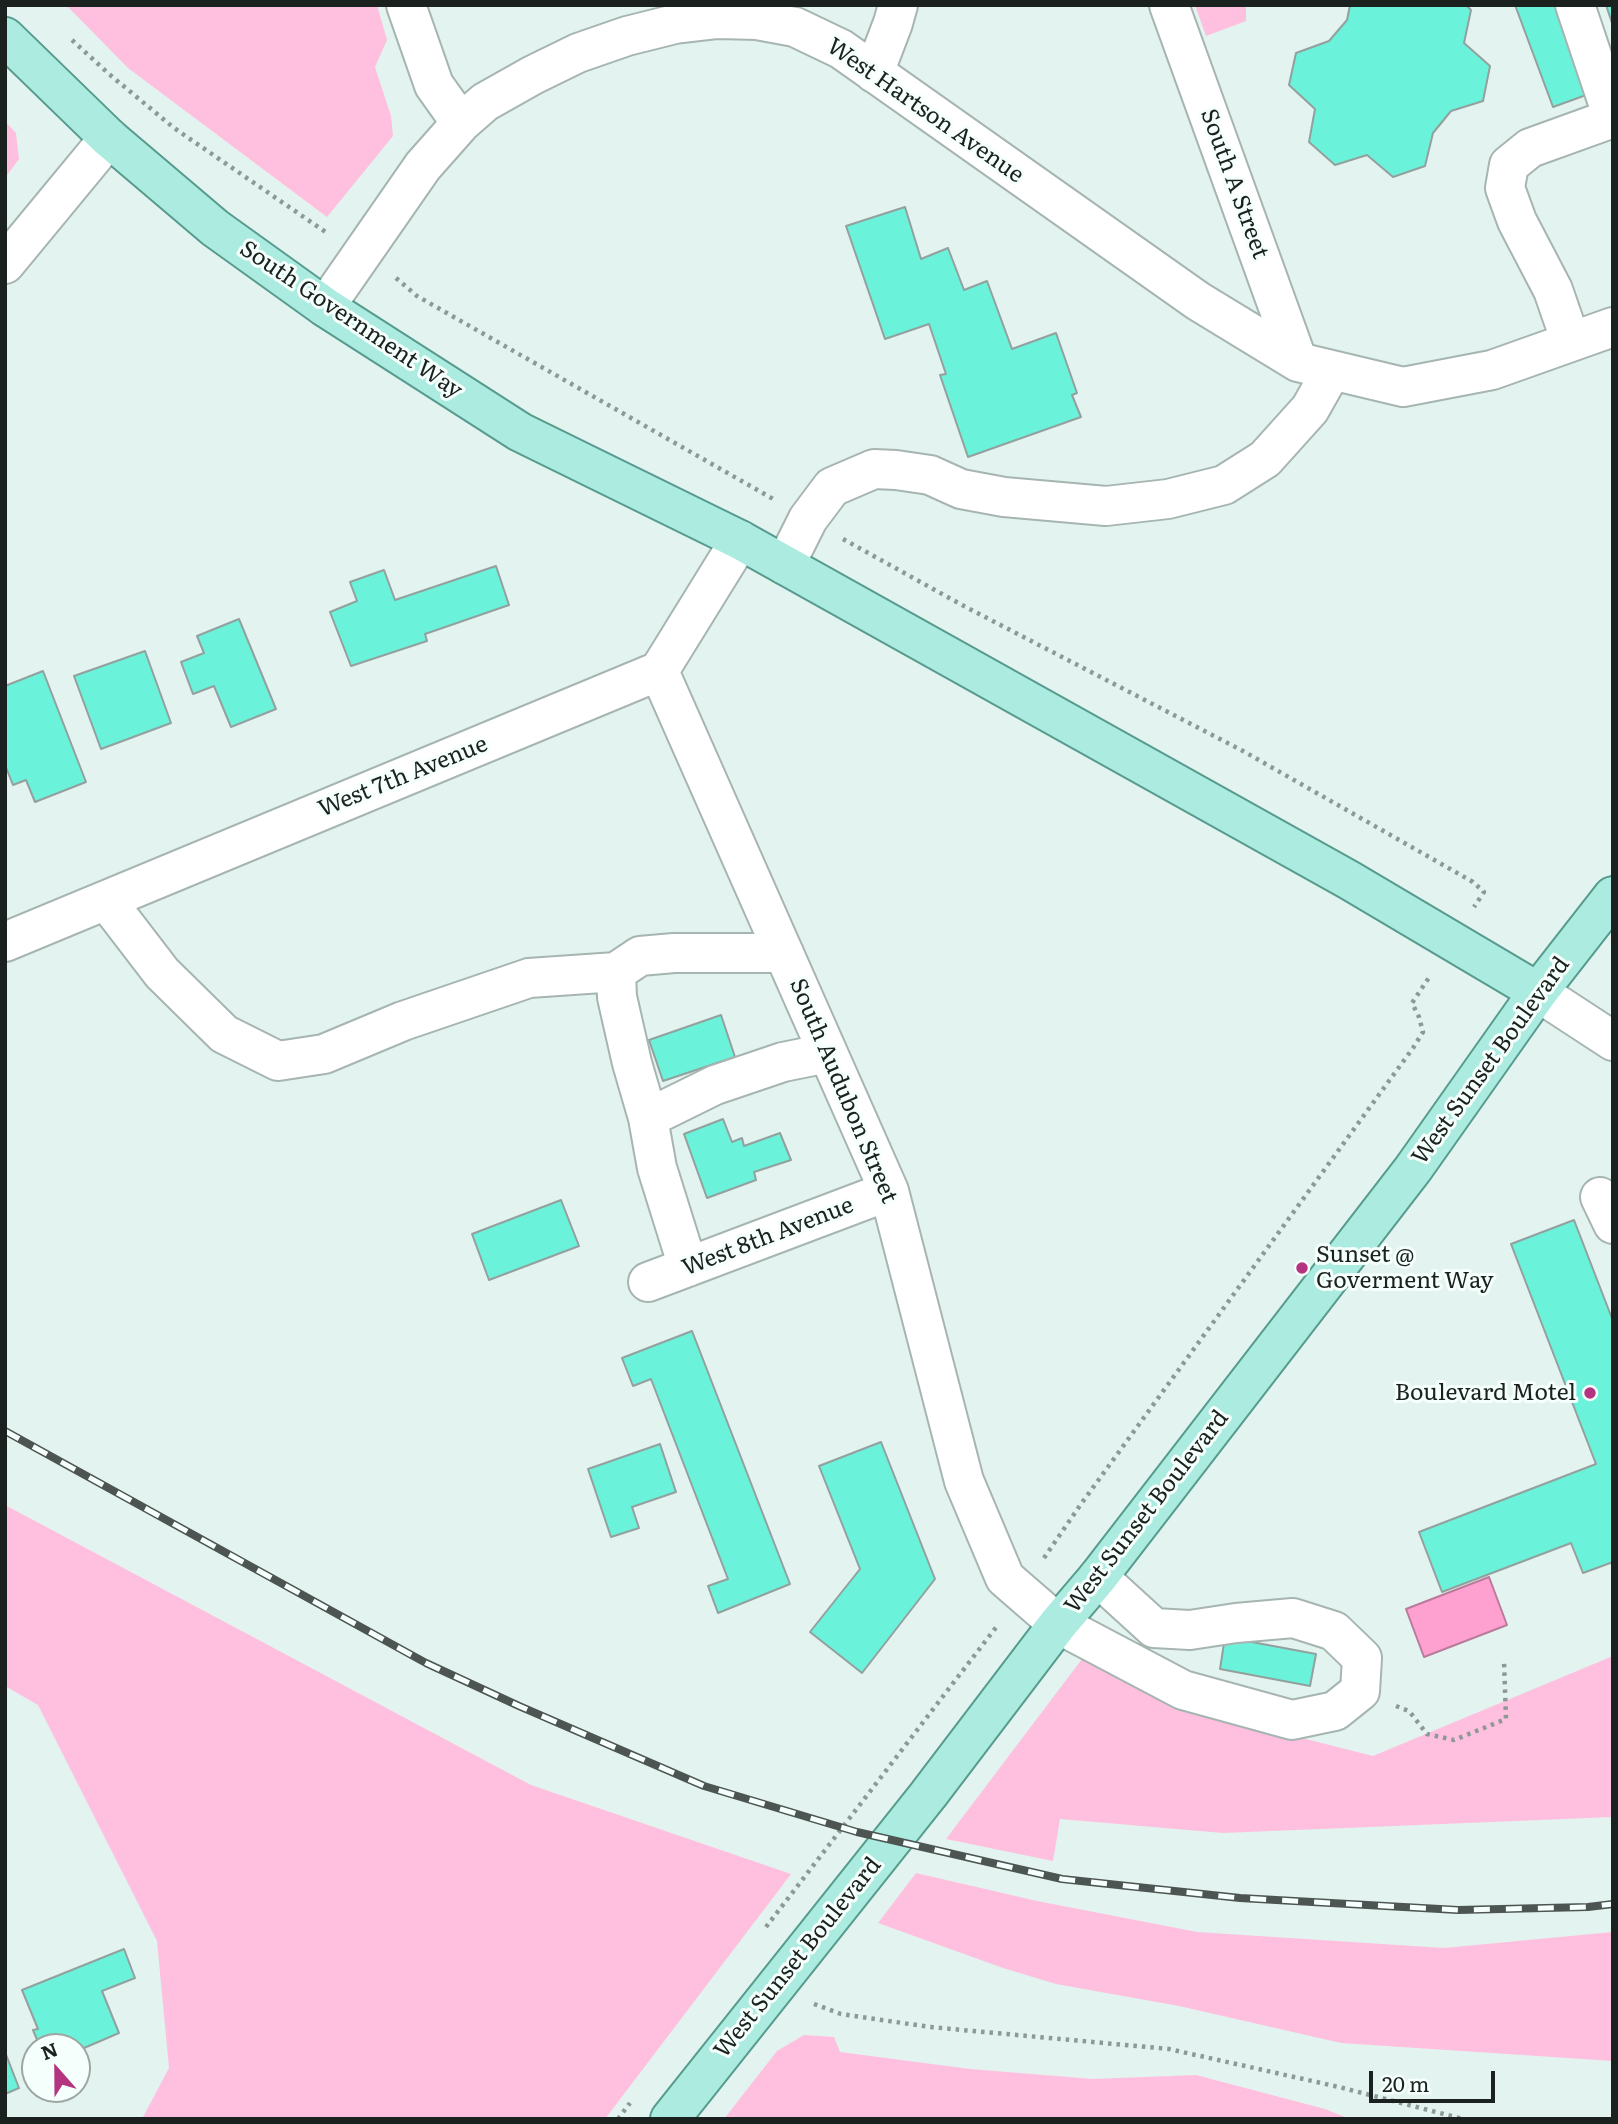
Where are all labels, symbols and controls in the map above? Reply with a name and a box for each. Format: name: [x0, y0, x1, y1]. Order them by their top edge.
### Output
street label: West Hartson Avenue: [821, 33, 1029, 189]
street label: South A Street: [1194, 105, 1274, 263]
street label: South Government Way: [234, 235, 468, 405]
street label: West 7th Avenue: [314, 730, 492, 824]
street label: West Sunset Boulevard: [1406, 952, 1576, 1170]
street label: South Audubon Street: [783, 974, 903, 1208]
street label: West 8th Avenue: [678, 1192, 858, 1282]
place label: Sunset @ Goverment Way: [1316, 1241, 1493, 1295]
marker: Sunset @ Goverment Way: [1294, 1260, 1310, 1276]
place label: Boulevard Motel: [1395, 1379, 1576, 1407]
marker: Boulevard Motel: [1582, 1385, 1598, 1401]
street label: West Sunset Boulevard: [1059, 1405, 1235, 1619]
street label: West Sunset Boulevard: [709, 1852, 887, 2064]
north arrow: [21, 2033, 91, 2103]
text: N: [37, 2034, 62, 2066]
scale bar: [1373, 2058, 1499, 2102]
text: 20 m: [1382, 2067, 1429, 2098]

